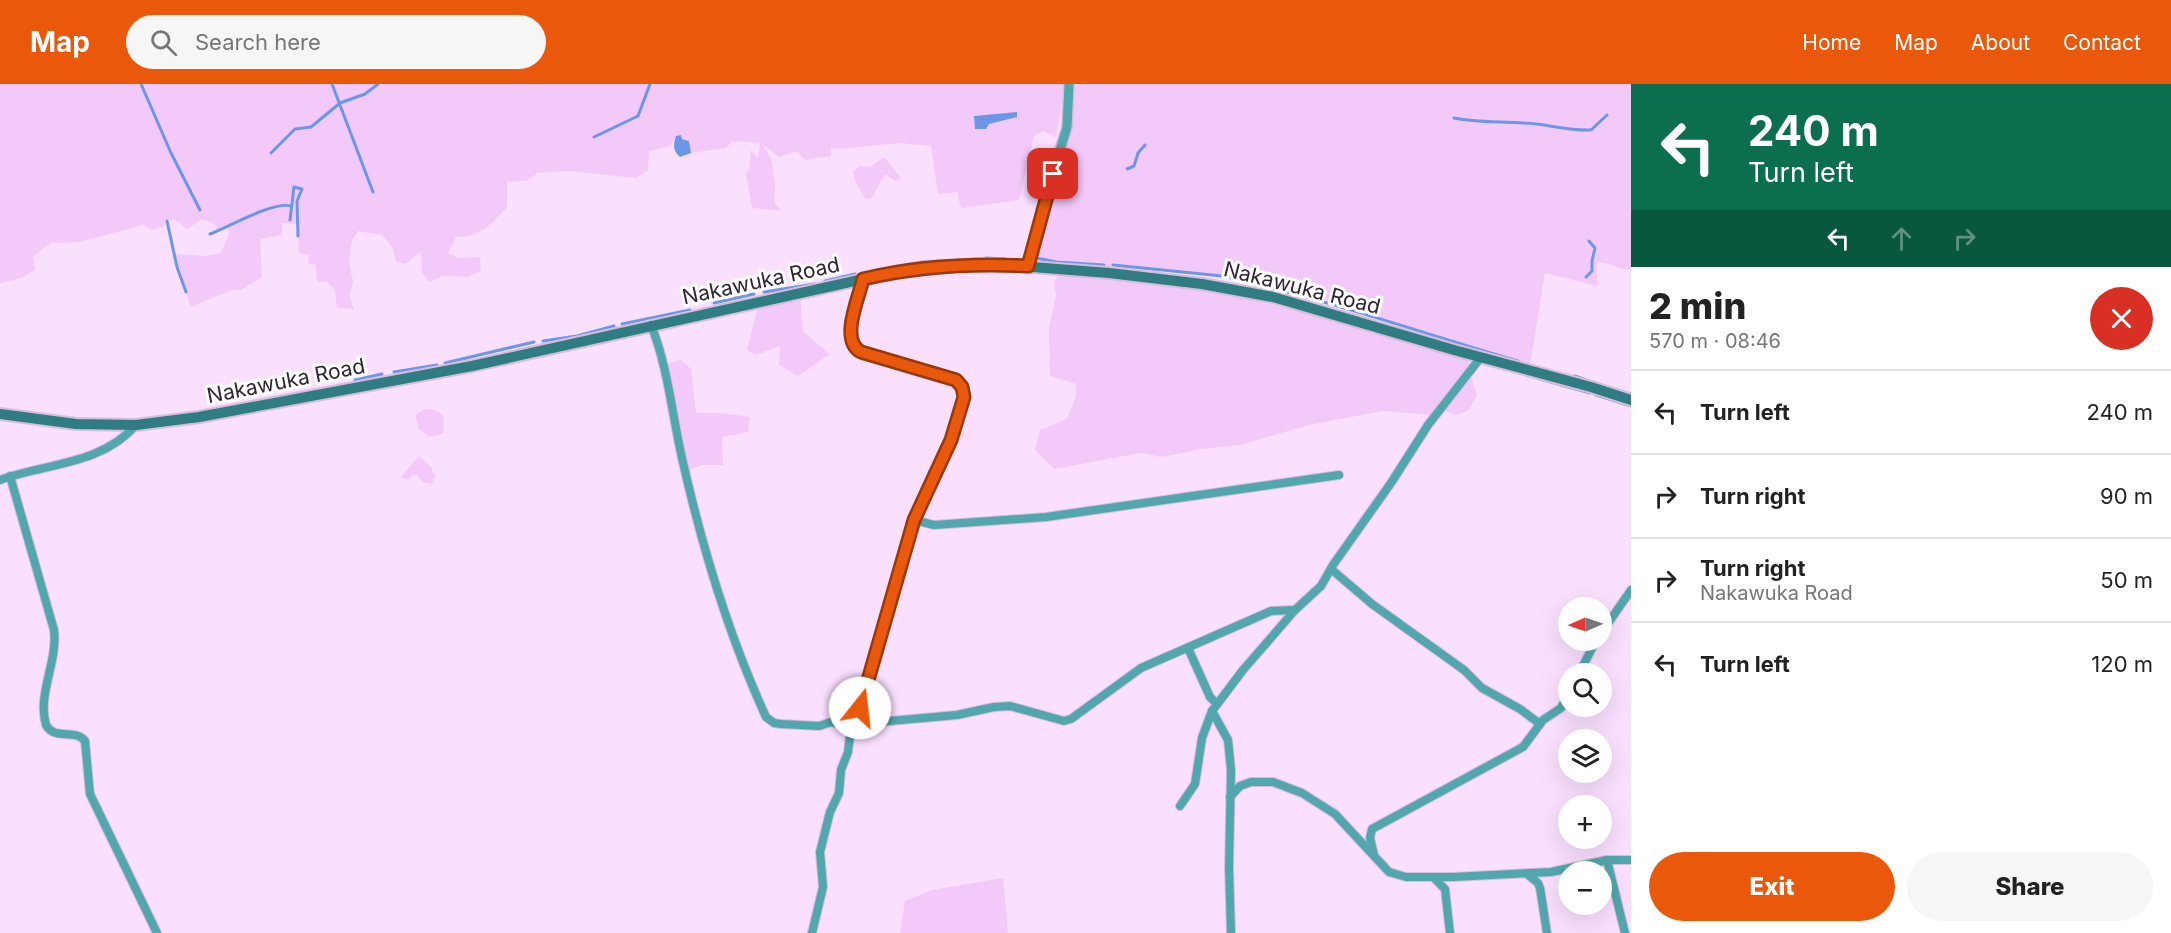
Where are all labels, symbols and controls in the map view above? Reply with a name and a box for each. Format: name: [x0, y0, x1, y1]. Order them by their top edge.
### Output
search box: [126, 15, 546, 69]
text: Map: [30, 25, 90, 59]
icon: search: [147, 26, 180, 59]
text: Search here: [195, 29, 321, 55]
text: Home: [1802, 30, 1861, 55]
text: Map: [1894, 30, 1938, 55]
text: About: [1971, 30, 2030, 55]
text: Contact: [2063, 30, 2141, 55]
text: 240 m: [1748, 105, 1879, 156]
icon: left: [1649, 108, 1727, 186]
pin: [1027, 148, 1078, 199]
text: Turn left: [1748, 156, 1854, 189]
icon: arrive: [1036, 157, 1069, 190]
icon: left: [1822, 222, 1855, 255]
icon: ahead: [1885, 222, 1918, 255]
icon: right: [1948, 222, 1981, 255]
street label: Nakawuka Road: [680, 252, 842, 309]
street label: Nakawuka Road: [1221, 256, 1383, 319]
text: 2 min: [1649, 284, 1746, 328]
button: close: [2090, 287, 2153, 350]
text: 570 m · 08:46: [1649, 329, 1781, 353]
street label: Nakawuka Road: [205, 353, 367, 408]
icon: left: [1649, 396, 1682, 429]
text: Turn left: [1700, 399, 1790, 425]
text: 240 m: [2086, 399, 2153, 425]
icon: right: [1649, 480, 1682, 513]
text: Turn right: [1700, 483, 1806, 509]
text: 90 m: [2100, 483, 2153, 509]
text: Turn right: [1700, 555, 1806, 581]
icon: right: [1649, 564, 1682, 597]
text: 50 m: [2100, 567, 2153, 593]
text: Nakawuka Road: [1700, 581, 1853, 605]
north arrow: [1558, 597, 1612, 651]
map controls: [1558, 597, 1612, 915]
icon: left: [1649, 648, 1682, 681]
text: Turn left: [1700, 651, 1790, 677]
text: 120 m: [2091, 651, 2153, 677]
button: search: [1558, 663, 1612, 717]
position arrow: [828, 676, 892, 740]
button: layers: [1558, 729, 1612, 783]
button: +: [1558, 795, 1612, 849]
button: Exit: [1649, 852, 1895, 921]
button: Share: [1907, 852, 2153, 921]
button: −: [1558, 861, 1612, 915]

